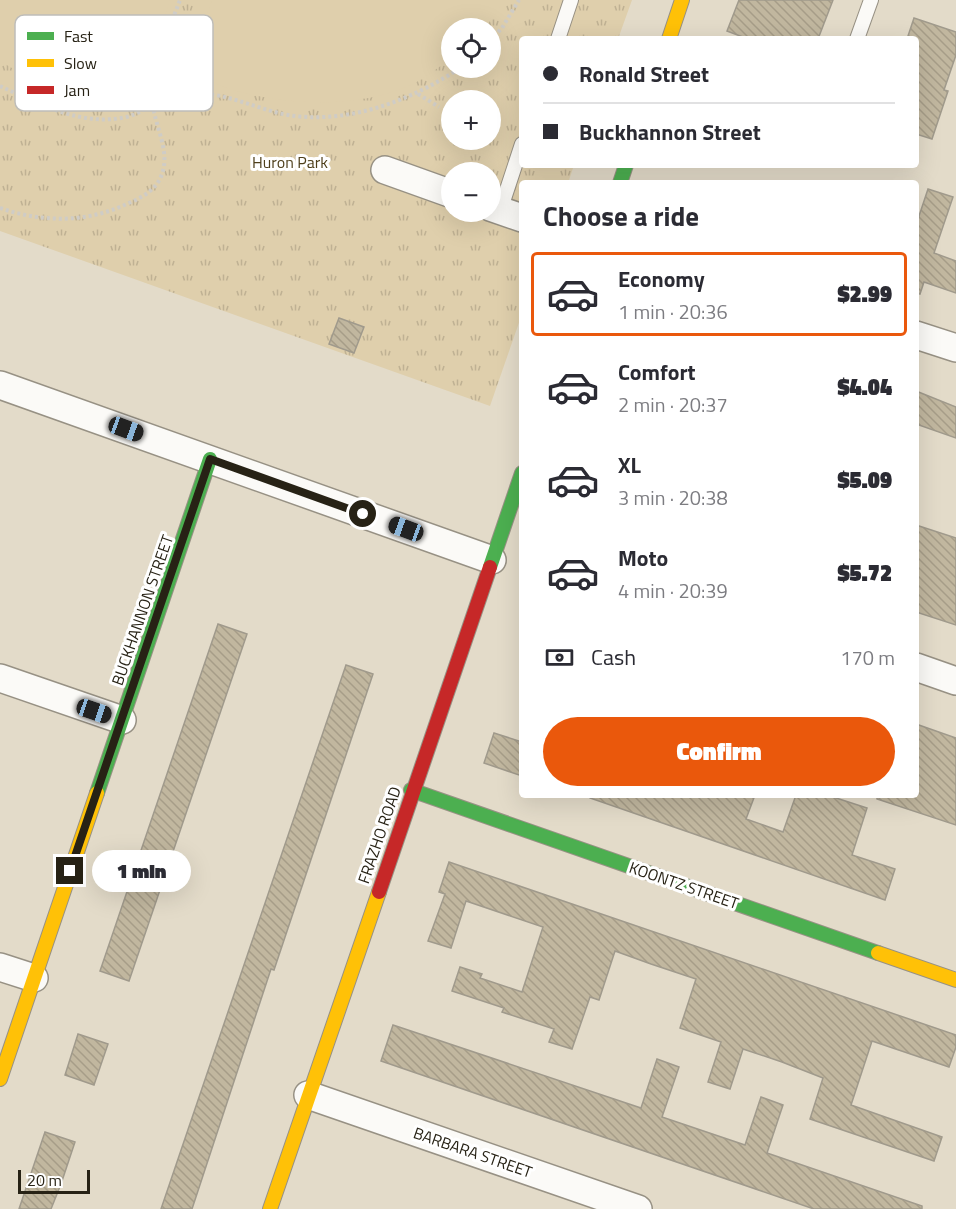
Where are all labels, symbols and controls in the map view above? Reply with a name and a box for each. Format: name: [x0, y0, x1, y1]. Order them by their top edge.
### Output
legend: [15, 15, 213, 111]
map controls: [441, 18, 501, 222]
button: locate: [441, 18, 501, 78]
text: Fast: [64, 24, 93, 48]
text: Slow: [64, 51, 97, 75]
text: Ronald Street: [579, 57, 709, 91]
text: Jam: [64, 78, 90, 102]
button: +: [441, 90, 501, 150]
text: Buckhannon Street: [579, 115, 761, 149]
park label: Huron Park: [252, 150, 328, 174]
button: −: [441, 162, 501, 222]
text: Choose a ride: [543, 195, 699, 236]
text: Economy: [618, 262, 705, 296]
icon: car: [546, 267, 600, 321]
text: $2.99: [837, 277, 892, 311]
text: 1 min · 20:36: [618, 296, 728, 327]
text: Comfort: [618, 355, 696, 389]
icon: car: [546, 360, 600, 414]
text: $4.04: [837, 370, 892, 404]
text: 2 min · 20:37: [618, 389, 728, 420]
car: [106, 414, 146, 444]
text: XL: [618, 448, 641, 482]
icon: car: [546, 453, 600, 507]
text: $5.09: [837, 463, 892, 497]
text: 3 min · 20:38: [618, 482, 728, 513]
route start: [349, 500, 376, 527]
car: [386, 514, 426, 544]
street label: BUCKHANNON STREET: [105, 531, 179, 689]
text: Moto: [618, 541, 668, 575]
icon: car: [546, 546, 600, 600]
text: $5.72: [837, 556, 892, 590]
text: 4 min · 20:39: [618, 575, 728, 606]
text: Cash: [591, 640, 636, 674]
icon: cash: [543, 641, 576, 674]
text: 170 m: [840, 642, 895, 673]
car: [74, 697, 114, 725]
button: Confirm: [543, 717, 895, 786]
street label: FRAZHO ROAD: [351, 783, 407, 887]
callout: 1 min: [91, 850, 190, 892]
text: 1 min: [117, 855, 166, 886]
street label: KOONTZ STREET: [626, 855, 743, 915]
route end: [56, 857, 83, 884]
street label: BARBARA STREET: [410, 1120, 536, 1184]
scale bar: [18, 1167, 90, 1194]
text: 20 m: [27, 1168, 62, 1192]

